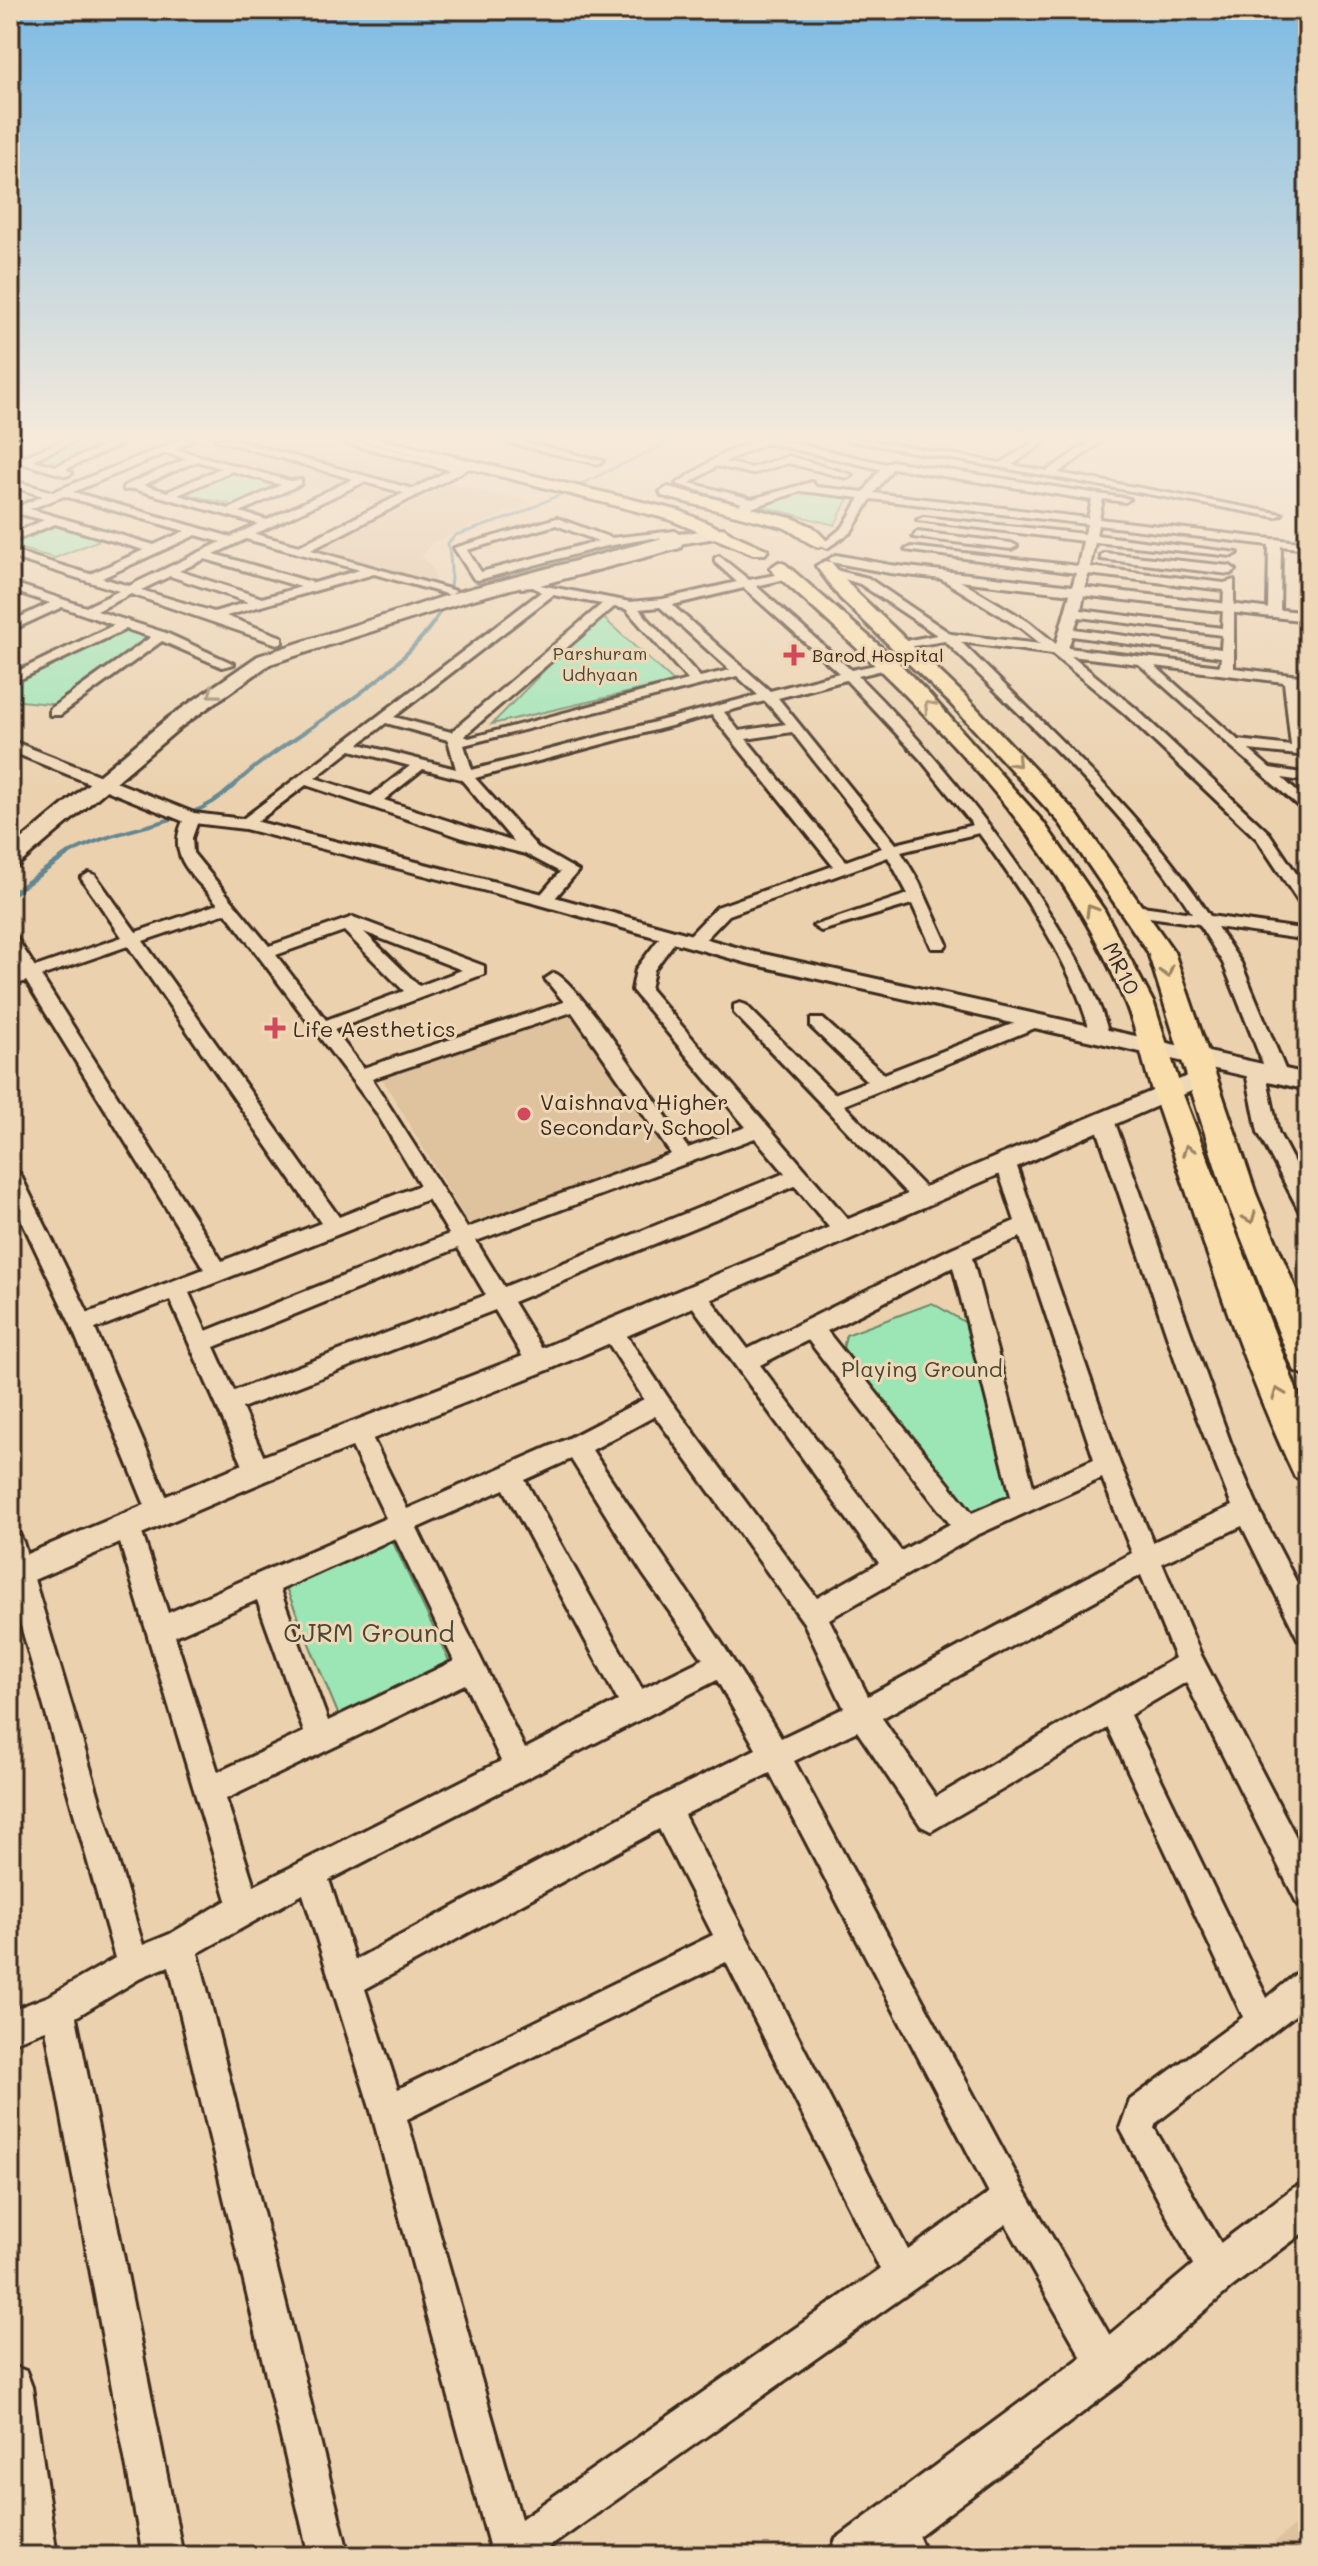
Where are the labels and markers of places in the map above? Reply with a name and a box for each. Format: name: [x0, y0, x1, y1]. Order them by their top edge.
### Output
place label: Barod Hospital: [812, 643, 944, 667]
marker: Barod Hospital: [783, 644, 805, 666]
place label: Life Aesthetics: [293, 1014, 456, 1043]
marker: Life Aesthetics: [264, 1017, 286, 1039]
place label: Vaishnava Higher Secondary School: [540, 1087, 731, 1141]
marker: Vaishnava Higher Secondary School: [515, 1105, 533, 1123]

